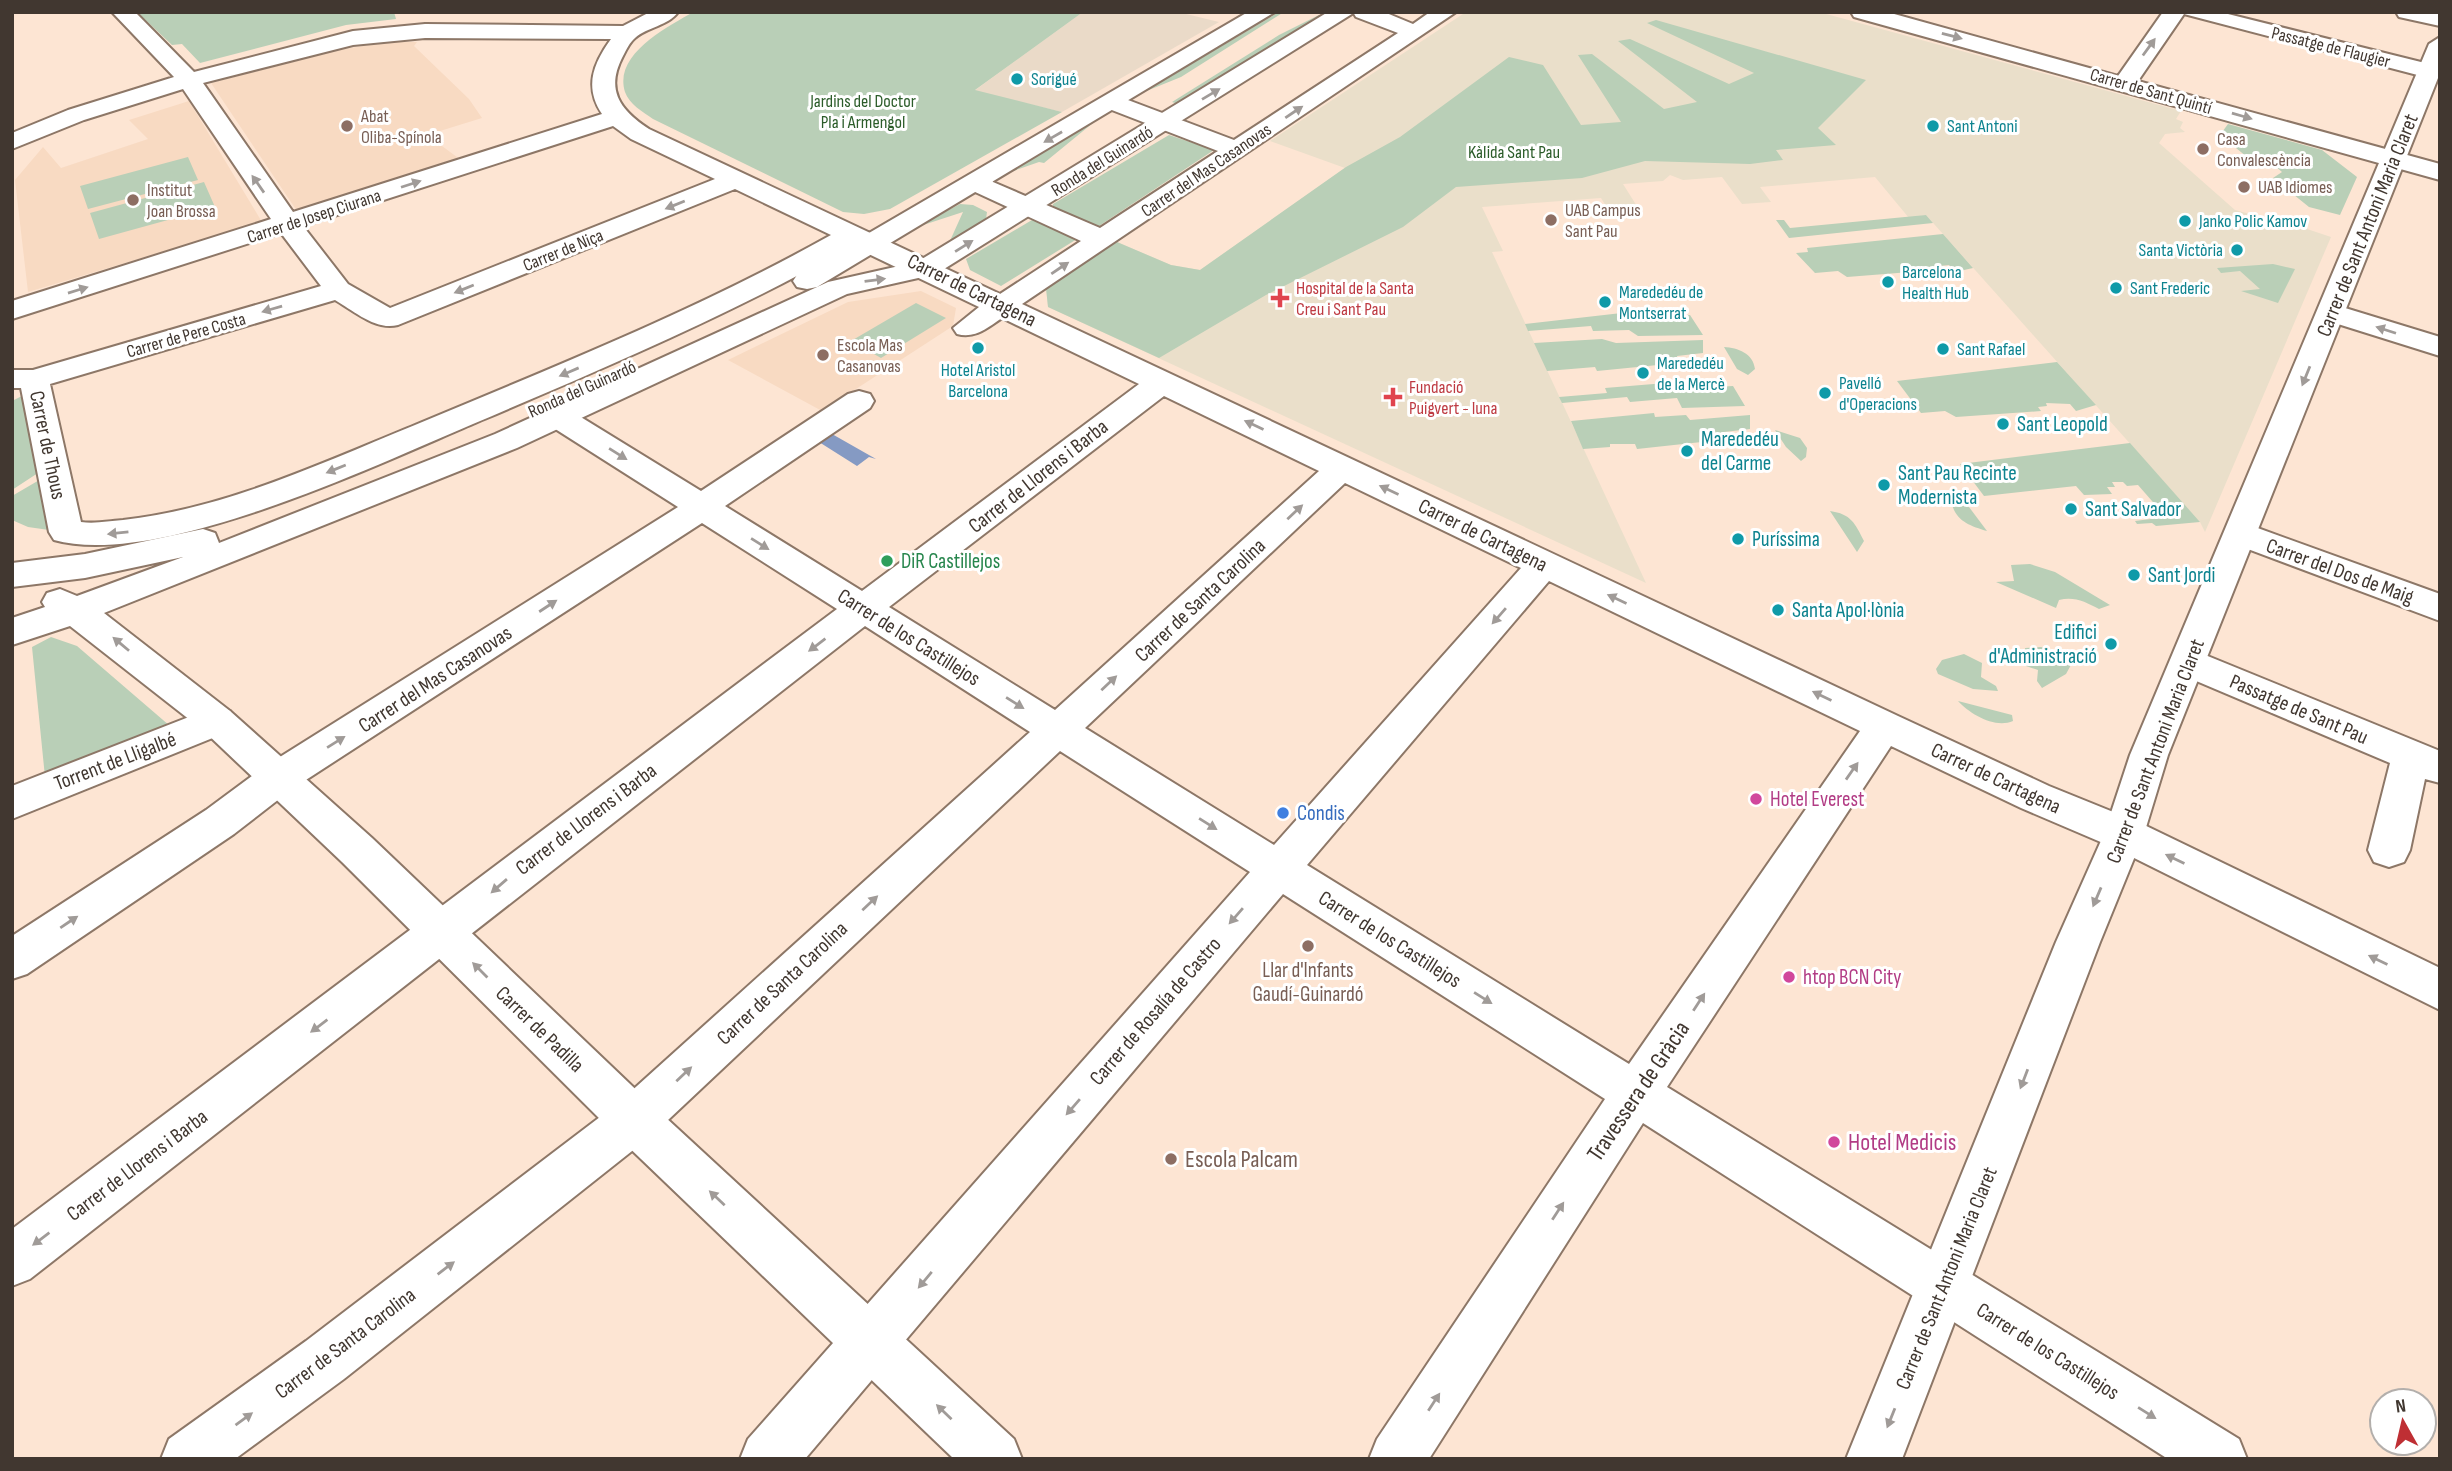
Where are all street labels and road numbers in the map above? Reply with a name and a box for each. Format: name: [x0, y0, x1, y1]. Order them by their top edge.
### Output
street label: Passatge de Flaugier: [2269, 23, 2392, 72]
street label: Carrer de Sant Quintí: [2088, 64, 2215, 119]
street label: Carrer de Sant Antoni Maria Claret: [2311, 110, 2424, 340]
street label: Carrer del Mas Casanovas: [1137, 119, 1275, 222]
street label: Ronda del Guinardó: [1048, 122, 1157, 201]
street label: Carrer de Josep Ciurana: [245, 185, 384, 248]
street label: Carrer de Niça: [520, 225, 606, 276]
street label: Carrer de Cartagena: [903, 248, 1040, 332]
street label: Carrer de Pere Costa: [124, 308, 248, 363]
street label: Ronda del Guinardó: [525, 356, 639, 423]
street label: Carrer de Thous: [24, 389, 71, 502]
street label: Carrer de Llorens i Barba: [964, 414, 1113, 539]
street label: Carrer de Cartagena: [1414, 493, 1551, 577]
street label: Carrer de Santa Carolina: [1130, 533, 1271, 667]
street label: Carrer del Dos de Maig: [2263, 533, 2417, 610]
street label: Carrer de los Castillejos: [833, 583, 985, 691]
street label: Carrer del Mas Casanovas: [354, 621, 517, 738]
street label: Carrer de Sant Antoni Maria Claret: [2101, 636, 2210, 867]
street label: Passatge de Sant Pau: [2226, 669, 2372, 750]
street label: Torrent de Lligalbé: [51, 727, 180, 796]
street label: Carrer de Cartagena: [1927, 737, 2065, 819]
street label: Carrer de Llorens i Barba: [511, 758, 662, 881]
street label: Carrer de los Castillejos: [1314, 885, 1466, 993]
street label: Carrer de Santa Carolina: [712, 916, 853, 1050]
street label: Carrer de Rosalía de Castro: [1084, 932, 1226, 1090]
street label: Carrer de Padilla: [490, 981, 589, 1078]
street label: Travessera de Gràcia: [1581, 1016, 1696, 1167]
street label: Carrer de Llorens i Barba: [62, 1104, 213, 1227]
street label: Carrer de Sant Antoni Maria Claret: [1890, 1163, 2003, 1393]
street label: Carrer de Santa Carolina: [270, 1282, 421, 1404]
street label: Carrer de los Castillejos: [1972, 1297, 2124, 1405]

